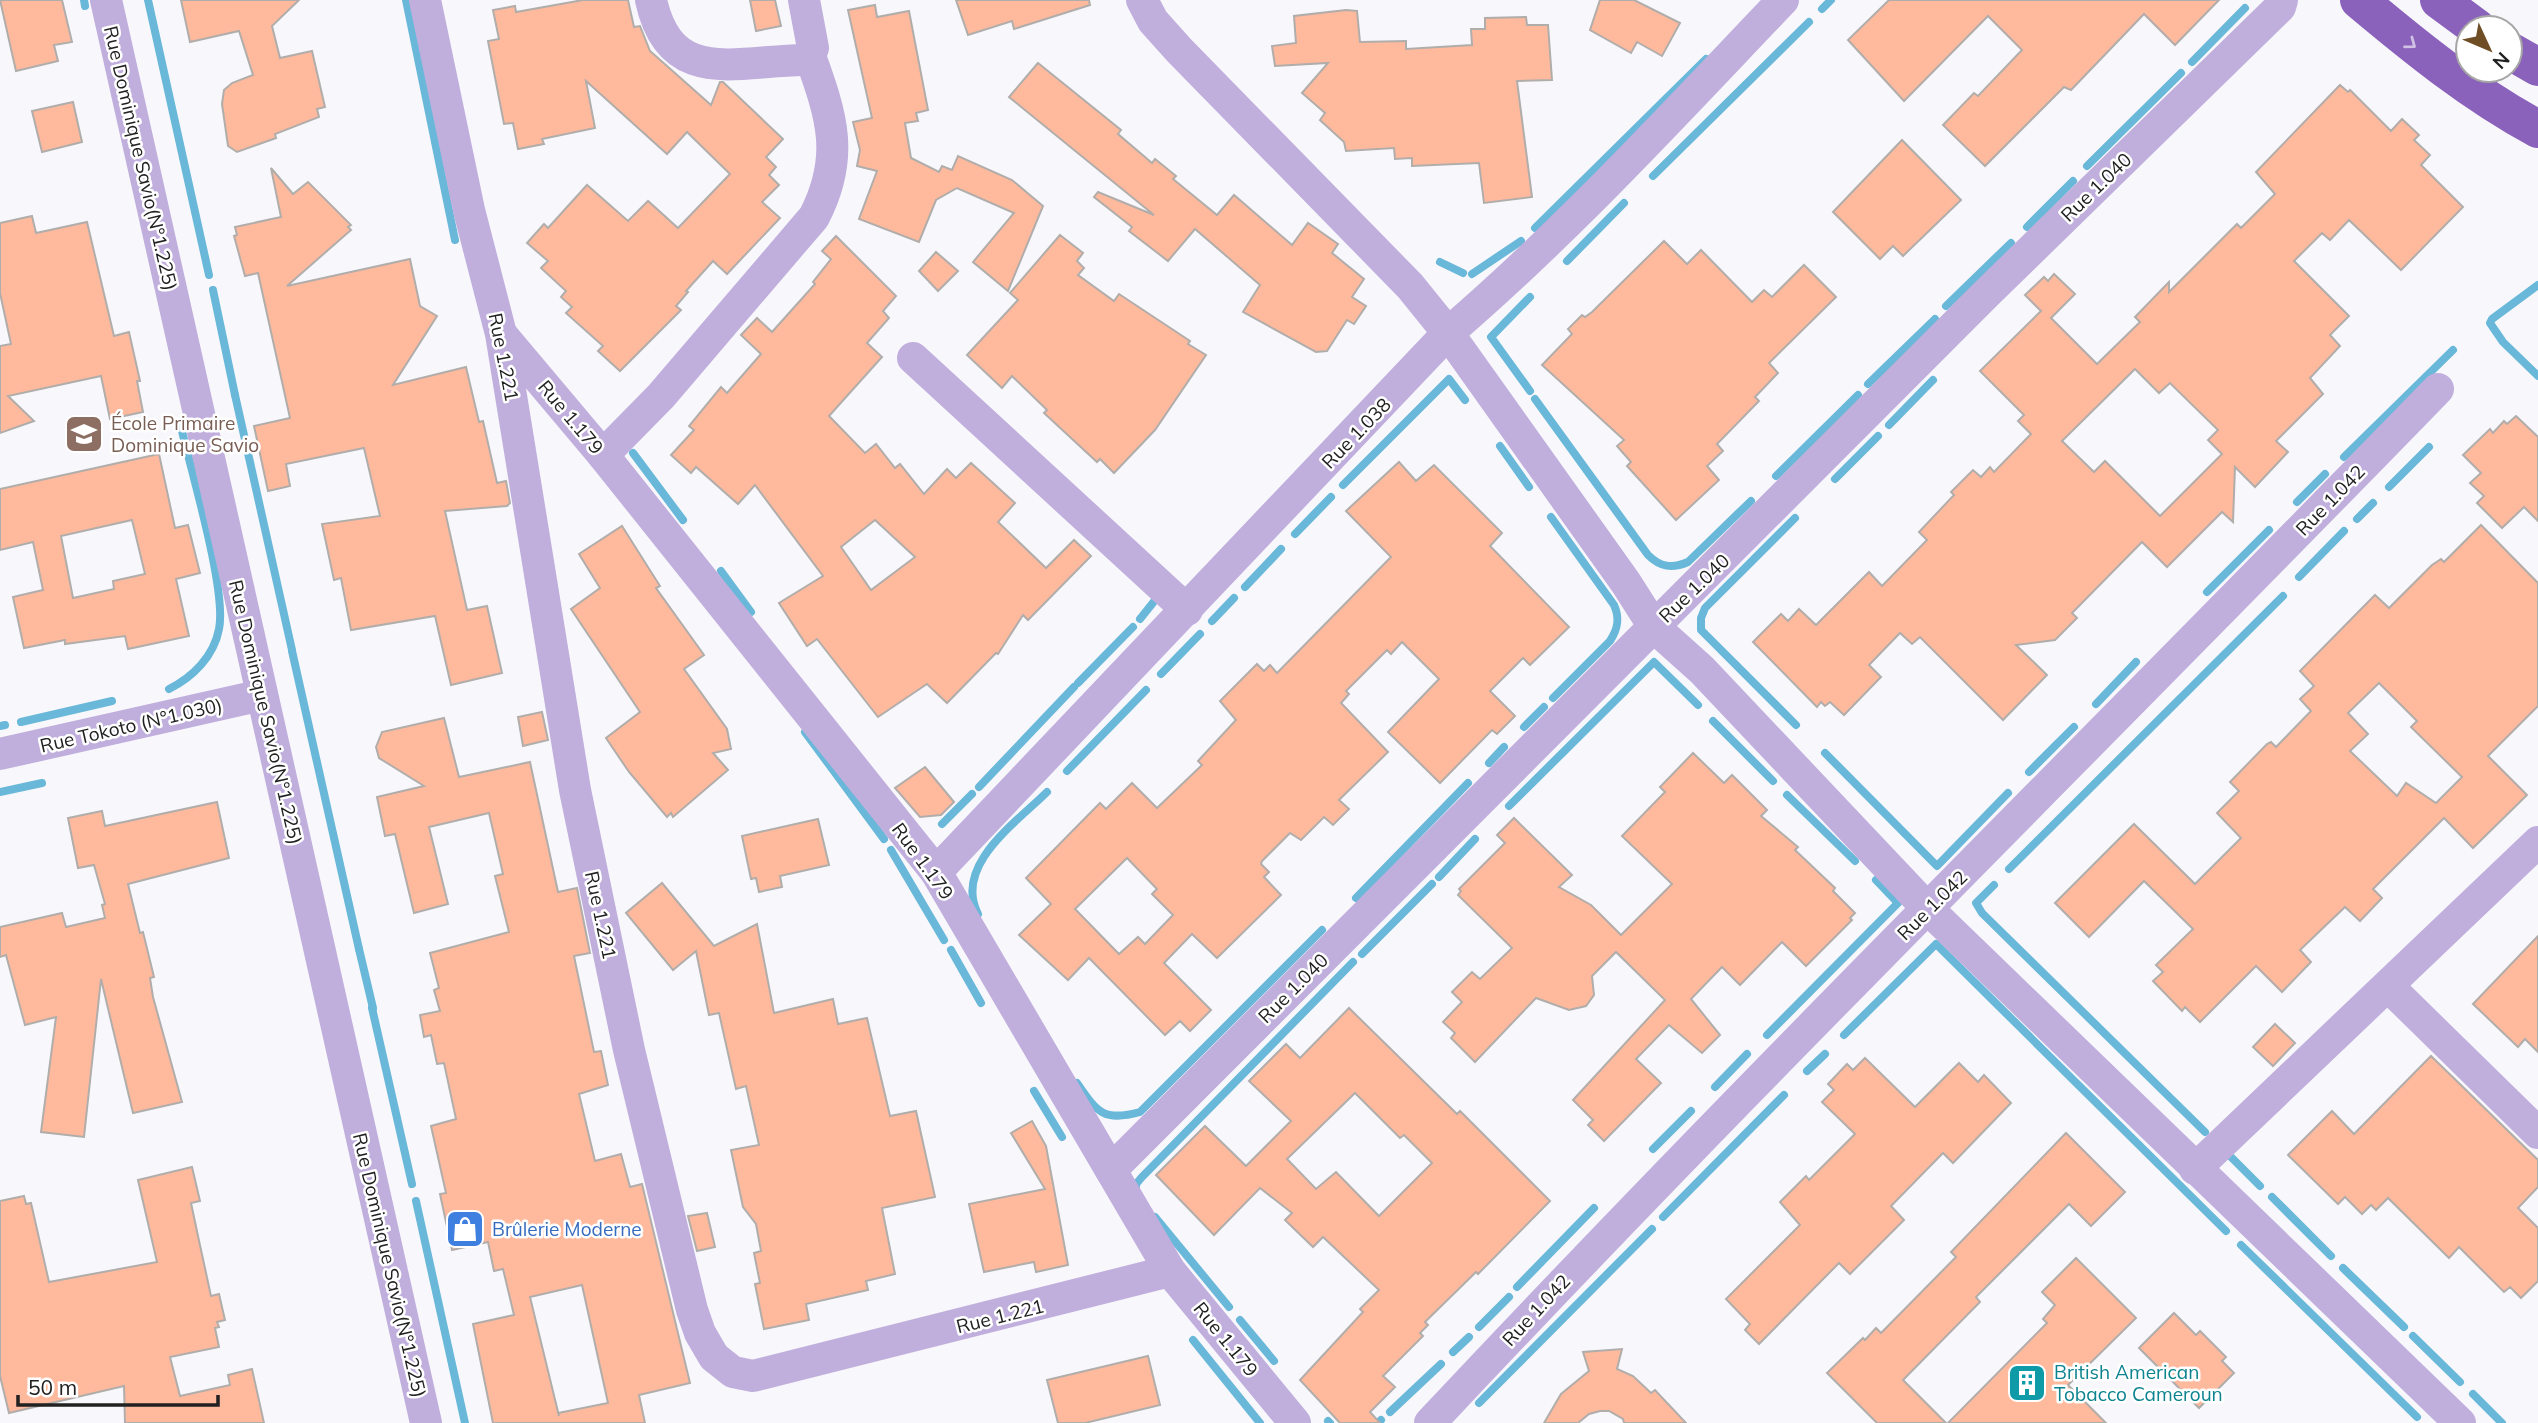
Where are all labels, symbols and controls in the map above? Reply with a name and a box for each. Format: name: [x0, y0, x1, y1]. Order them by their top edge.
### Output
north arrow: [2454, 14, 2524, 84]
street label: Rue Dominique Savio(N°1.225): [99, 23, 183, 293]
one-way arrow: [2404, 35, 2416, 48]
text: N: [2488, 47, 2515, 74]
street label: Rue 1.040: [2056, 147, 2136, 227]
street label: Rue 1.221: [484, 311, 524, 403]
street label: Rue 1.179: [533, 375, 609, 459]
street label: Rue 1.038: [1316, 393, 1396, 473]
place label: École Primaire Dominique Savio: [111, 411, 259, 457]
school or university icon: École Primaire Dominique Savio: [63, 413, 105, 455]
street label: Rue 1.042: [2290, 460, 2370, 540]
street label: Rue 1.040: [1654, 548, 1734, 628]
street label: Rue Dominique Savio(N°1.225): [224, 577, 308, 847]
street label: Rue Tokoto (N°1.030): [38, 692, 224, 758]
street label: Rue 1.179: [887, 818, 959, 904]
street label: Rue 1.042: [1892, 865, 1972, 945]
street label: Rue 1.221: [580, 869, 622, 961]
street label: Rue 1.040: [1253, 948, 1333, 1028]
street label: Rue Dominique Savio(N°1.225): [348, 1130, 432, 1400]
shop icon: Brûlerie Moderne: [444, 1208, 486, 1250]
place label: Brûlerie Moderne: [492, 1217, 642, 1241]
street label: Rue 1.042: [1497, 1269, 1575, 1351]
street label: Rue 1.221: [954, 1294, 1046, 1338]
street label: Rue 1.179: [1189, 1297, 1263, 1381]
place label: British American Tobacco Cameroun: [2054, 1360, 2223, 1406]
building icon: British American Tobacco Cameroun: [2006, 1362, 2048, 1404]
scale bar: [18, 1364, 217, 1408]
text: 50 m: [28, 1374, 77, 1400]

